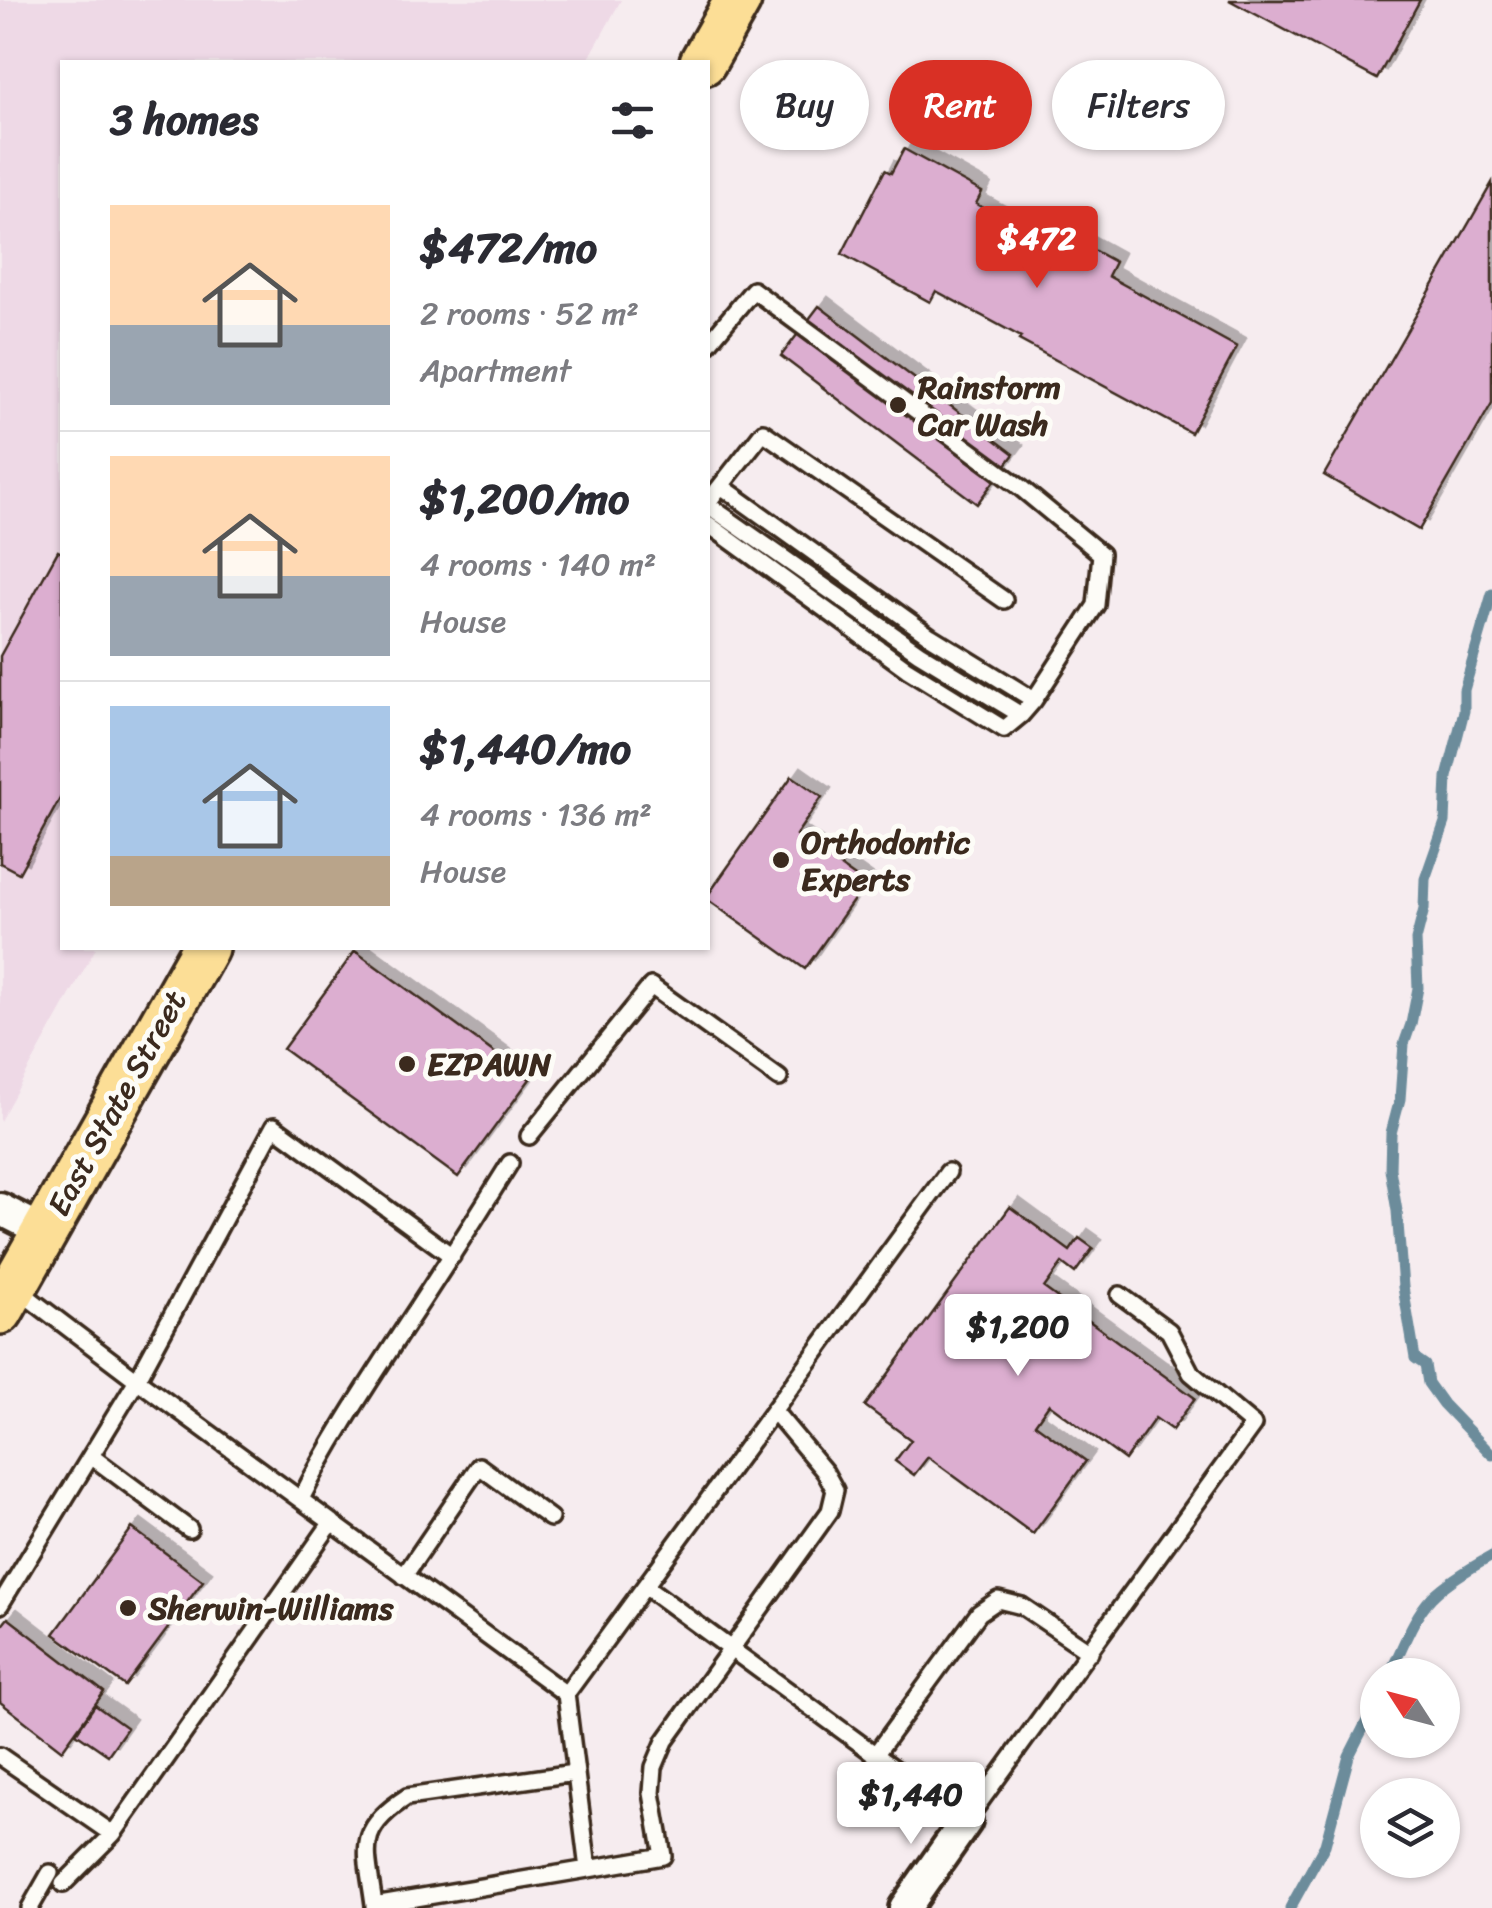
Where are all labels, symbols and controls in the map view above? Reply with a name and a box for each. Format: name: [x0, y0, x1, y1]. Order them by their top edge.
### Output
chip: Buy: [740, 60, 869, 150]
chip: Rent: [889, 60, 1032, 150]
chip: Filters: [1052, 60, 1225, 150]
text: 3 homes: [110, 83, 258, 157]
icon: filters: [605, 93, 660, 148]
pin: $472: [978, 206, 1096, 291]
text: $472: [998, 210, 1076, 267]
text: $472/mo: [420, 211, 597, 285]
icon: home: [190, 245, 310, 365]
text: 2 rooms · 52 m²: [420, 285, 639, 342]
text: Apartment: [420, 342, 571, 399]
place label: Rainstorm Car Wash: [917, 359, 1061, 453]
marker: Rainstorm Car Wash: [887, 394, 909, 416]
text: $1,200/mo: [420, 462, 629, 536]
icon: home: [190, 496, 310, 616]
text: 4 rooms · 140 m²: [420, 536, 656, 593]
text: House: [420, 593, 506, 650]
text: $1,440/mo: [420, 712, 631, 786]
icon: home: [190, 746, 310, 866]
text: 4 rooms · 136 m²: [420, 786, 652, 843]
place label: Orthodontic Experts: [801, 814, 971, 908]
text: House: [420, 843, 506, 900]
marker: Orthodontic Experts: [770, 849, 792, 871]
street label: East State Street: [31, 979, 203, 1227]
place label: EZPAWN: [427, 1036, 552, 1093]
marker: EZPAWN: [396, 1053, 418, 1075]
pin: $1,200: [937, 1294, 1099, 1379]
text: $1,200: [967, 1298, 1069, 1355]
place label: Sherwin-Williams: [147, 1580, 395, 1637]
marker: Sherwin-Williams: [117, 1597, 139, 1619]
north arrow: [1360, 1658, 1460, 1758]
map controls: [1360, 1658, 1460, 1878]
pin: $1,440: [830, 1762, 992, 1847]
text: $1,440: [859, 1766, 963, 1823]
button: layers: [1360, 1778, 1460, 1878]

